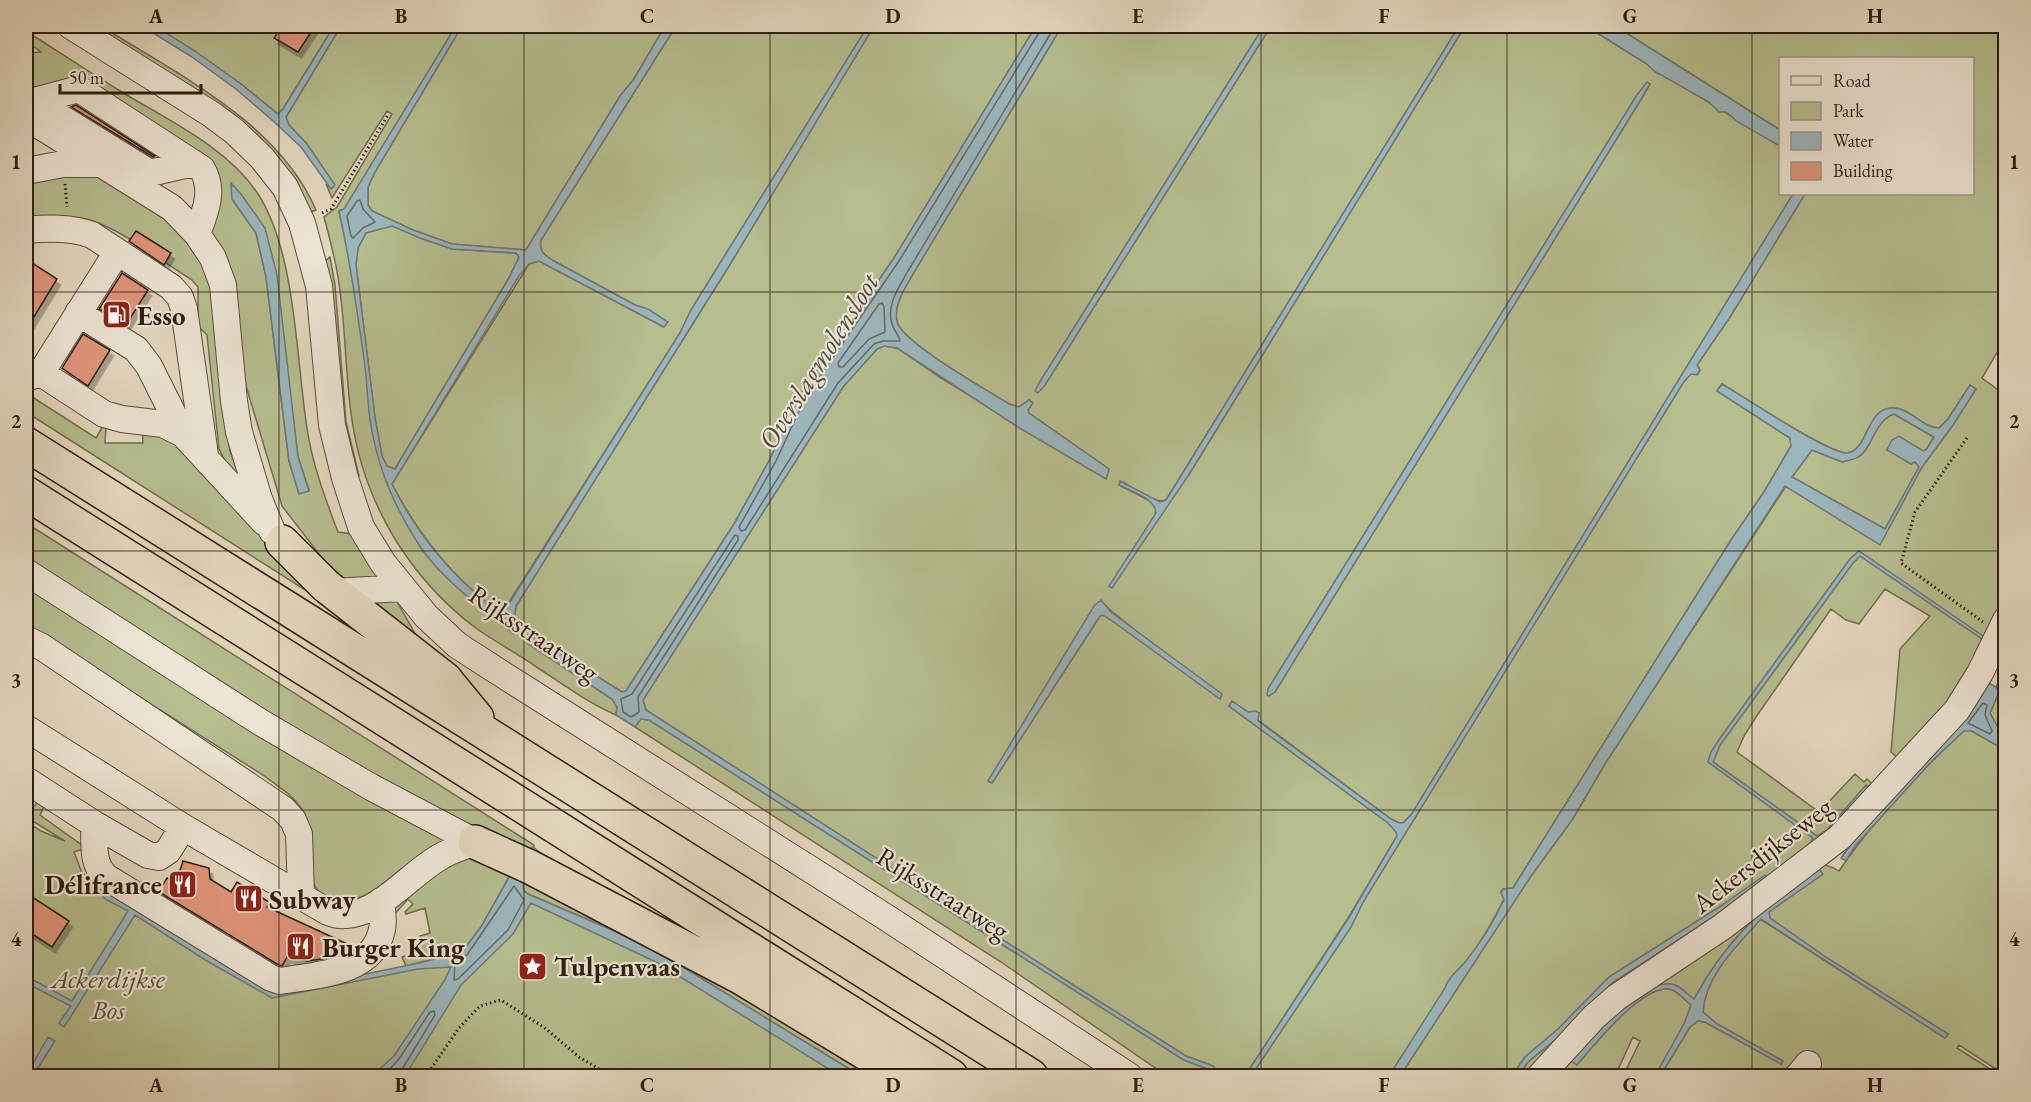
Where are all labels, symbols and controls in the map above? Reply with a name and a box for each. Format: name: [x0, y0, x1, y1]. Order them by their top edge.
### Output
text: A: [148, 3, 164, 29]
text: B: [395, 3, 407, 29]
text: C: [640, 3, 654, 29]
text: D: [885, 3, 901, 29]
text: E: [1132, 3, 1144, 29]
text: F: [1379, 3, 1390, 29]
text: G: [1623, 3, 1637, 29]
text: H: [1867, 3, 1883, 29]
scale bar: [60, 57, 201, 95]
legend: [1779, 57, 1974, 195]
text: 50 m: [69, 66, 104, 89]
text: Road: [1833, 69, 1872, 92]
text: Park: [1833, 99, 1864, 122]
text: Water: [1833, 129, 1874, 152]
text: 1: [11, 149, 21, 175]
text: 1: [2009, 149, 2019, 175]
text: Building: [1833, 159, 1893, 182]
water label: Overslagmolensloot: [749, 265, 887, 456]
place label: Esso: [137, 298, 186, 333]
fuel station icon: Esso: [100, 299, 132, 331]
text: 2: [11, 408, 22, 434]
text: 2: [2009, 408, 2020, 434]
street label: Rijksstraatweg: [462, 577, 606, 689]
text: 3: [11, 667, 21, 693]
text: 3: [2009, 667, 2019, 693]
street label: Ackersdijkseweg: [1684, 789, 1840, 921]
street label: Rijksstraatweg: [870, 838, 1016, 948]
place label: Délifrance: [44, 867, 162, 902]
restaurant icon: Délifrance: [167, 868, 199, 900]
place label: Subway: [269, 882, 356, 917]
restaurant icon: Subway: [232, 883, 264, 915]
text: 4: [11, 926, 22, 952]
text: 4: [2009, 926, 2020, 952]
place label: Burger King: [322, 930, 465, 965]
restaurant icon: Burger King: [285, 931, 317, 963]
place label: Tulpenvaas: [554, 949, 680, 984]
place icon: Tulpenvaas: [517, 950, 549, 982]
park label: Ackerdijkse Bos: [49, 961, 166, 1027]
text: A: [148, 1072, 164, 1098]
text: B: [395, 1072, 407, 1098]
text: C: [640, 1072, 654, 1098]
text: D: [885, 1072, 901, 1098]
text: E: [1132, 1072, 1144, 1098]
text: F: [1379, 1072, 1390, 1098]
text: G: [1623, 1072, 1637, 1098]
text: H: [1867, 1072, 1883, 1098]

